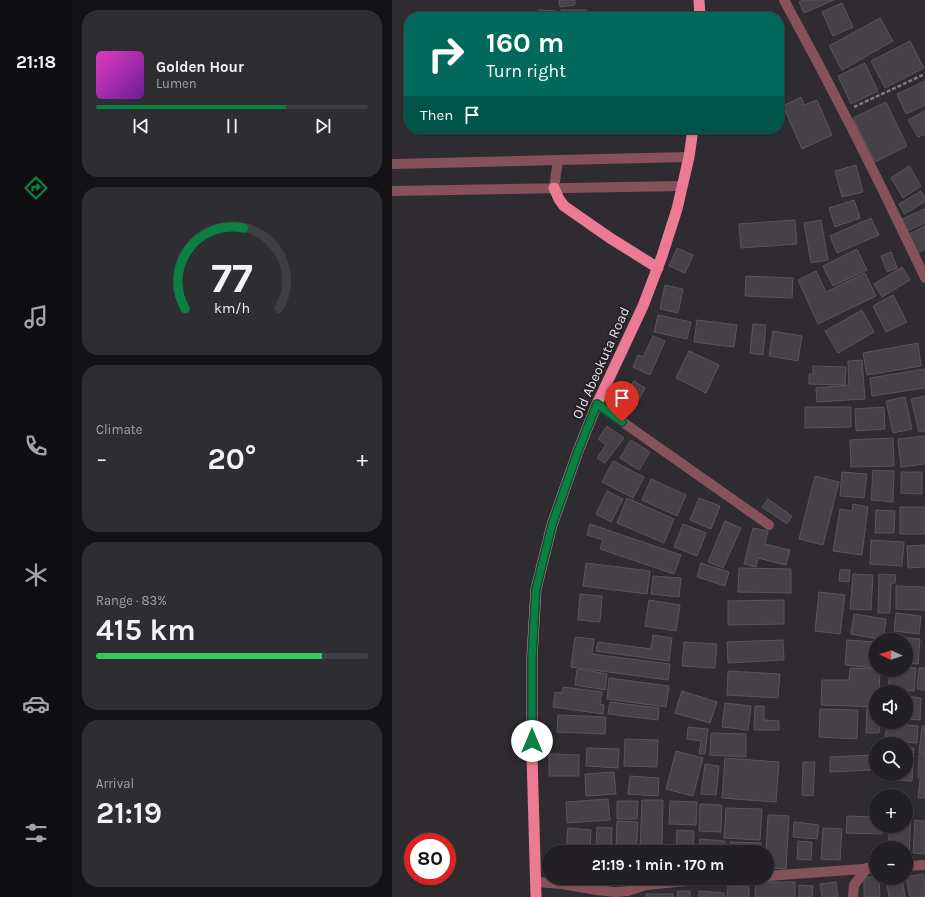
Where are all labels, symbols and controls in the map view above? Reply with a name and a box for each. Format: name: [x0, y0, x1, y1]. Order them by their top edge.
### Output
text: 160 m: [486, 26, 564, 59]
icon: right: [420, 28, 472, 80]
text: 21:18: [16, 51, 56, 73]
text: Golden Hour: [156, 58, 244, 76]
text: Turn right: [486, 60, 566, 82]
text: Lumen: [156, 76, 197, 91]
icon: arrive: [461, 104, 483, 126]
text: Then: [420, 106, 453, 124]
icon: previous: [130, 115, 152, 137]
icon: pause: [221, 115, 243, 137]
icon: next: [312, 115, 334, 137]
icon: directions: [22, 174, 50, 202]
text: 77: [211, 254, 253, 302]
text: km/h: [214, 300, 250, 317]
icon: music: [22, 303, 50, 331]
street label: Old Abeokuta Road: [569, 304, 633, 422]
pin: [605, 381, 639, 422]
icon: arrive: [611, 387, 633, 409]
text: Climate: [96, 422, 142, 437]
icon: phone: [22, 432, 50, 460]
text: 20°: [208, 441, 256, 477]
text: −: [96, 446, 108, 472]
text: +: [356, 446, 368, 472]
icon: climate: [22, 561, 50, 589]
text: Range · 83%: [96, 593, 167, 608]
text: 415 km: [96, 612, 196, 648]
north arrow: [869, 633, 913, 677]
map controls: [869, 633, 913, 885]
button: sound: [869, 685, 913, 729]
icon: car: [22, 690, 50, 718]
position arrow: [511, 720, 553, 762]
button: search: [869, 737, 913, 781]
text: Arrival: [96, 776, 134, 791]
button: +: [869, 789, 913, 833]
text: 21:19: [96, 795, 162, 831]
icon: filters: [22, 819, 50, 847]
speed limit sign: 80: [404, 833, 456, 885]
button: −: [869, 841, 913, 885]
text: 21:19 · 1 min · 170 m: [592, 856, 724, 874]

